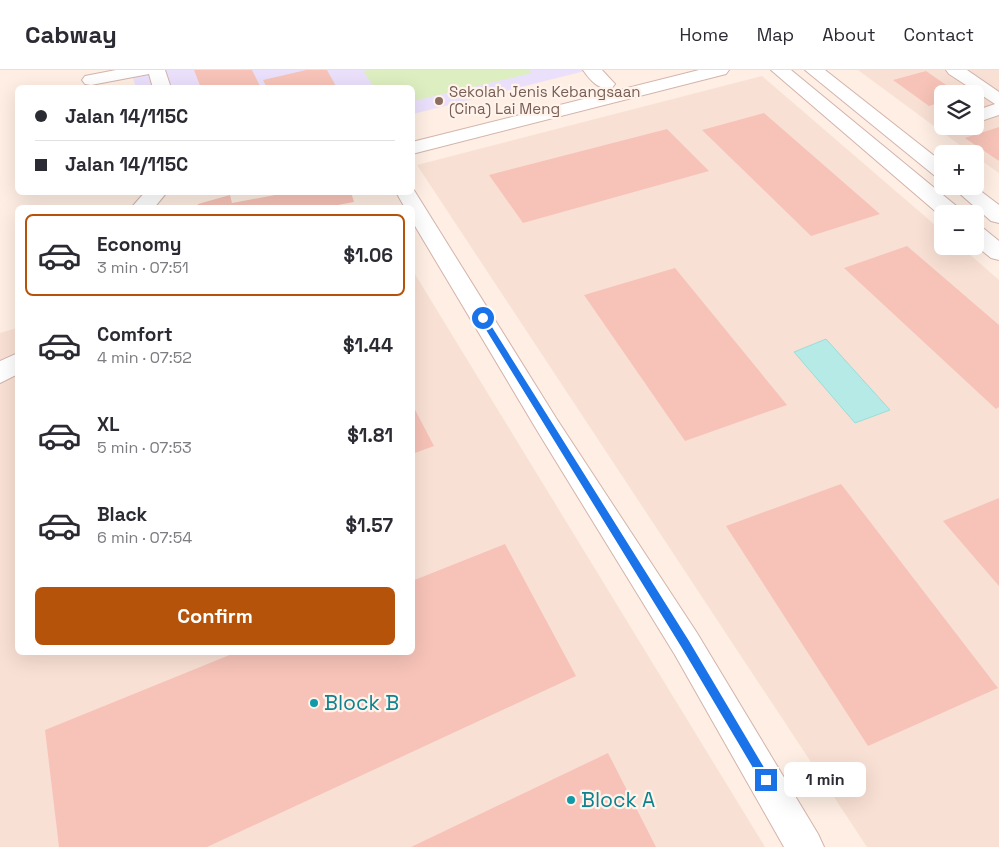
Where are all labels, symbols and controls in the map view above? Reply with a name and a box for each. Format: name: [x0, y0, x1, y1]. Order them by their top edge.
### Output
text: Cabway: [25, 19, 117, 50]
text: Home: [680, 23, 729, 46]
text: Map: [757, 23, 794, 46]
text: About: [822, 23, 876, 46]
text: Contact: [904, 23, 974, 46]
place label: Sekolah Jenis Kebangsaan (Cina) Lai Meng: [449, 82, 641, 119]
map controls: [934, 85, 984, 255]
button: layers: [934, 85, 984, 135]
marker: Sekolah Jenis Kebangsaan (Cina) Lai Meng: [433, 95, 445, 107]
text: Jalan 14/115C: [65, 104, 188, 129]
button: +: [934, 145, 984, 195]
text: Jalan 14/115C: [65, 152, 188, 177]
button: −: [934, 205, 984, 255]
text: Economy: [97, 232, 181, 257]
icon: car: [37, 233, 82, 278]
text: $1.06: [343, 243, 393, 268]
text: 3 min · 07:51: [97, 257, 189, 278]
route start: [472, 307, 494, 329]
text: Comfort: [97, 322, 173, 347]
icon: car: [37, 323, 82, 368]
text: $1.44: [343, 333, 393, 358]
text: 4 min · 07:52: [97, 347, 192, 368]
text: XL: [97, 412, 120, 437]
icon: car: [37, 413, 82, 458]
text: $1.81: [347, 423, 393, 448]
text: 5 min · 07:53: [97, 437, 192, 458]
text: Black: [97, 502, 147, 527]
icon: car: [37, 503, 82, 548]
text: $1.57: [346, 513, 393, 538]
text: 6 min · 07:54: [97, 527, 192, 548]
button: Confirm: [35, 587, 395, 645]
place label: Block B: [324, 689, 399, 716]
marker: Block B: [308, 697, 320, 709]
callout: 1 min: [784, 762, 866, 798]
route end: [755, 769, 777, 791]
text: 1 min: [805, 769, 845, 790]
place label: Block A: [581, 786, 655, 813]
marker: Block A: [565, 794, 577, 806]

